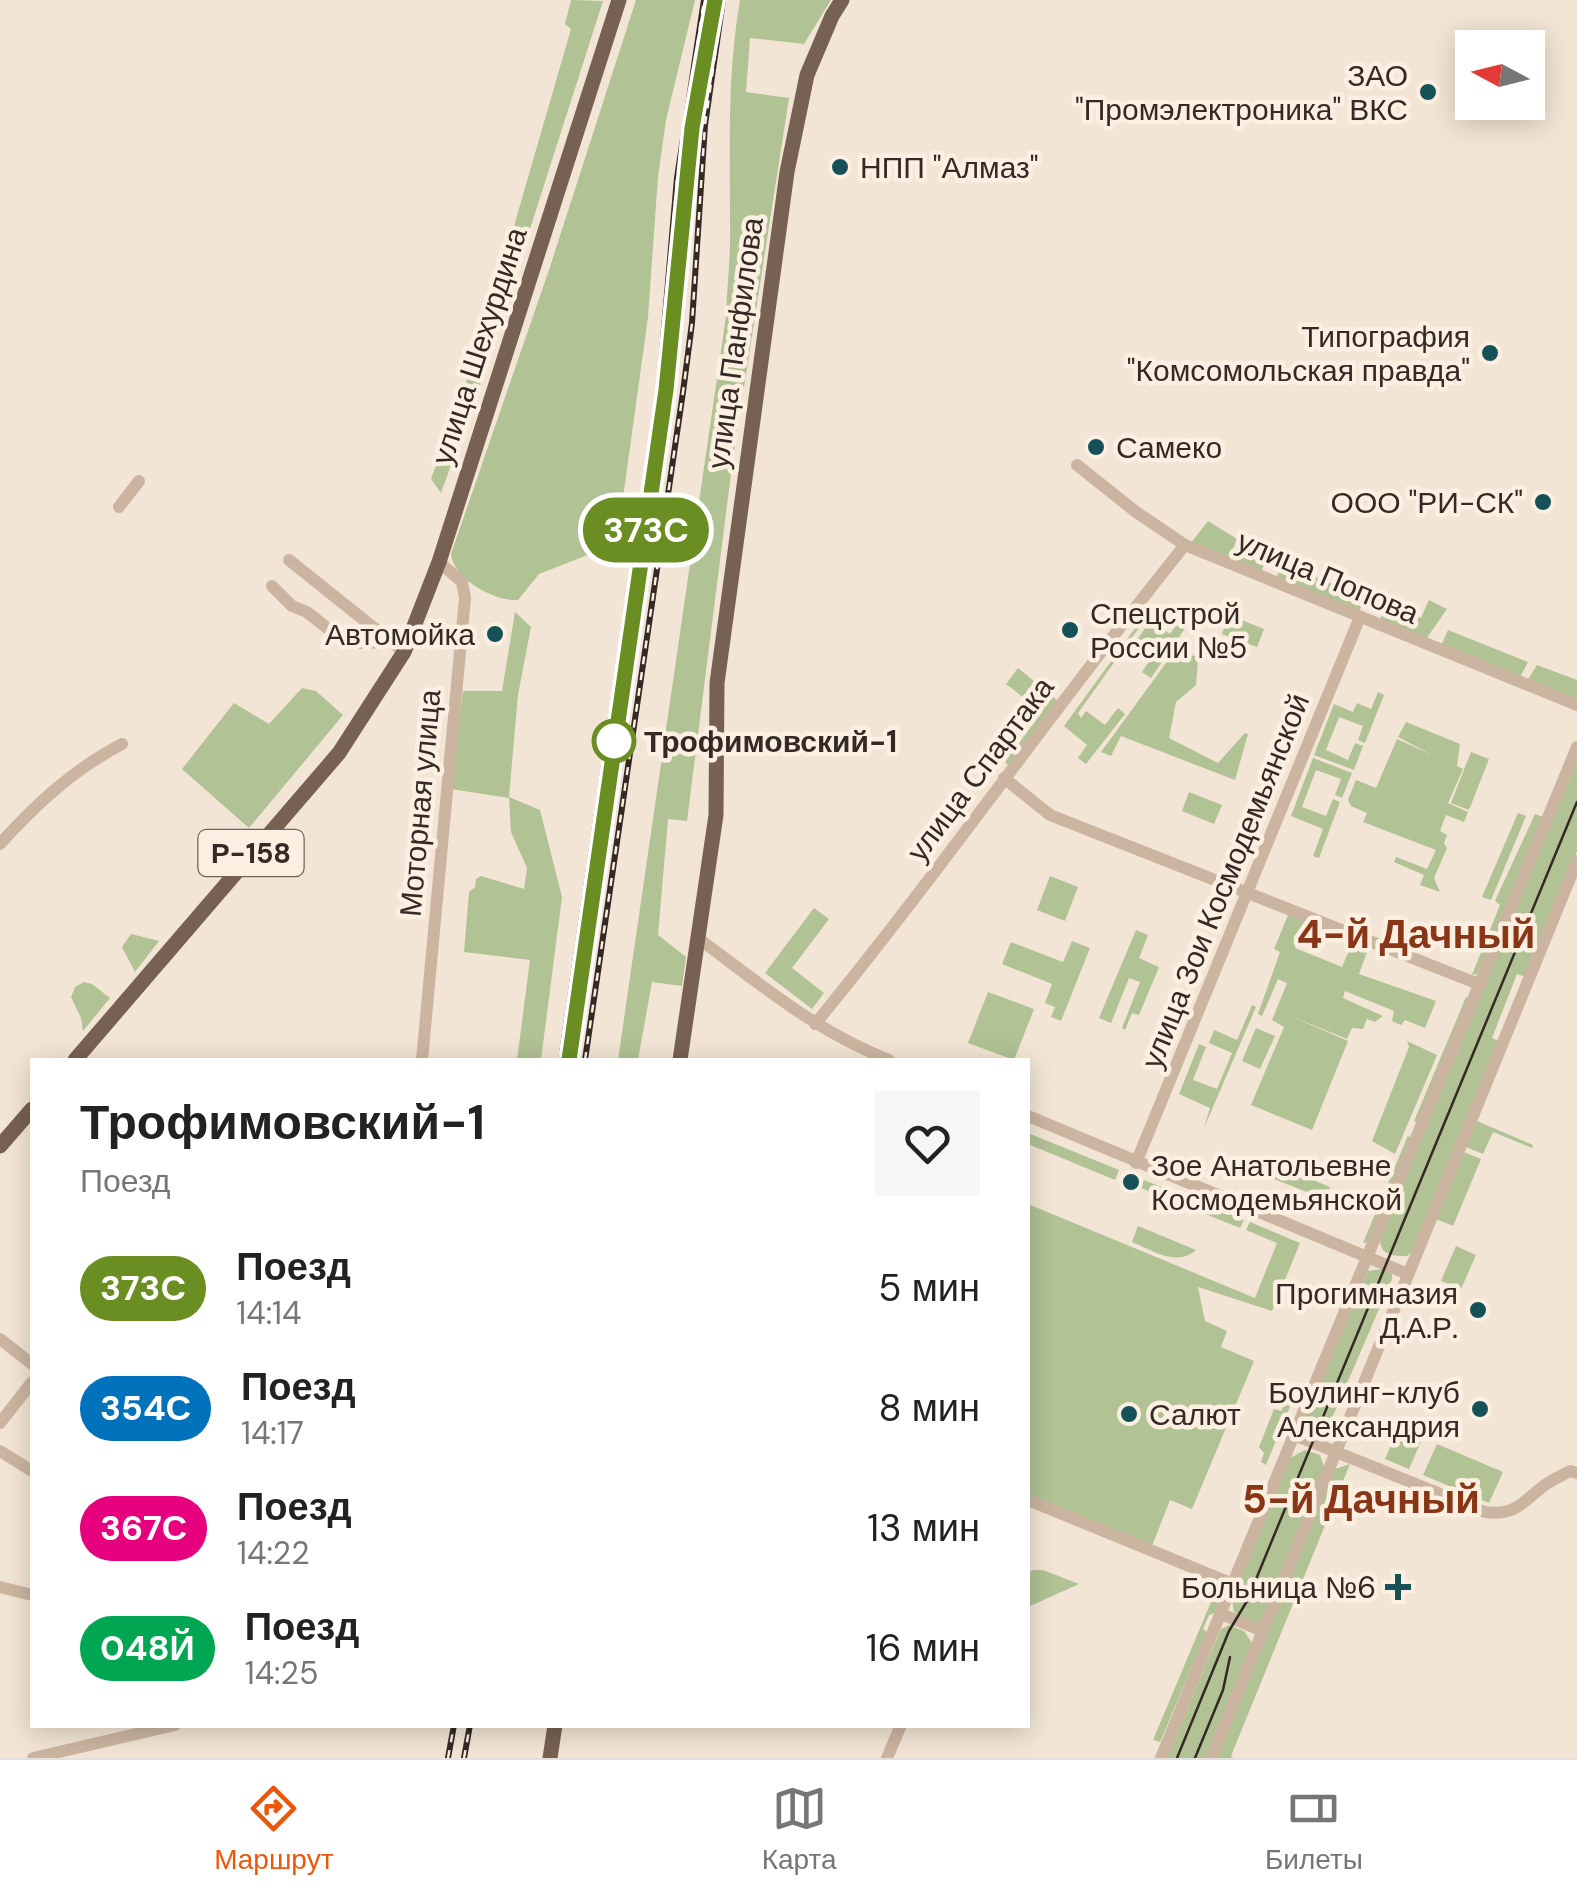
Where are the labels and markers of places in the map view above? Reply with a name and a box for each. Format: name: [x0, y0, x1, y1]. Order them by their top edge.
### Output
place label: ЗАО "Промэлектроника" ВКС: [1075, 56, 1408, 129]
marker: ЗАО "Промэлектроника" ВКС: [1417, 81, 1439, 103]
place label: НПП "Алмаз": [860, 148, 1038, 187]
marker: НПП "Алмаз": [829, 156, 851, 178]
place label: Типография "Комсомольская правда": [1127, 317, 1470, 390]
marker: Типография "Комсомольская правда": [1479, 342, 1501, 364]
place label: Самеко: [1116, 428, 1222, 467]
marker: Самеко: [1085, 436, 1107, 458]
place label: ООО "РИ-СК": [1331, 483, 1523, 522]
marker: ООО "РИ-СК": [1532, 491, 1554, 513]
place label: Спецстрой России №5: [1090, 594, 1247, 667]
place label: Автомойка: [325, 615, 475, 654]
marker: Спецстрой России №5: [1059, 619, 1081, 641]
marker: Автомойка: [484, 623, 506, 645]
marker: Трофимовский-1: [593, 720, 635, 762]
place label: Трофимовский-1: [644, 722, 897, 761]
place label: Зое Анатольевне Космодемьянской: [1151, 1146, 1402, 1219]
marker: Зое Анатольевне Космодемьянской: [1120, 1171, 1142, 1193]
place label: Прогимназия Д.А.Р.: [1275, 1274, 1458, 1347]
marker: Прогимназия Д.А.Р.: [1467, 1299, 1489, 1321]
place label: Боулинг-клуб Александрия: [1268, 1373, 1460, 1446]
place label: Салют: [1149, 1395, 1241, 1434]
marker: Боулинг-клуб Александрия: [1469, 1398, 1491, 1420]
marker: Салют: [1118, 1403, 1140, 1425]
place label: Больница №6: [1181, 1568, 1376, 1607]
marker: Больница №6: [1385, 1574, 1411, 1600]

